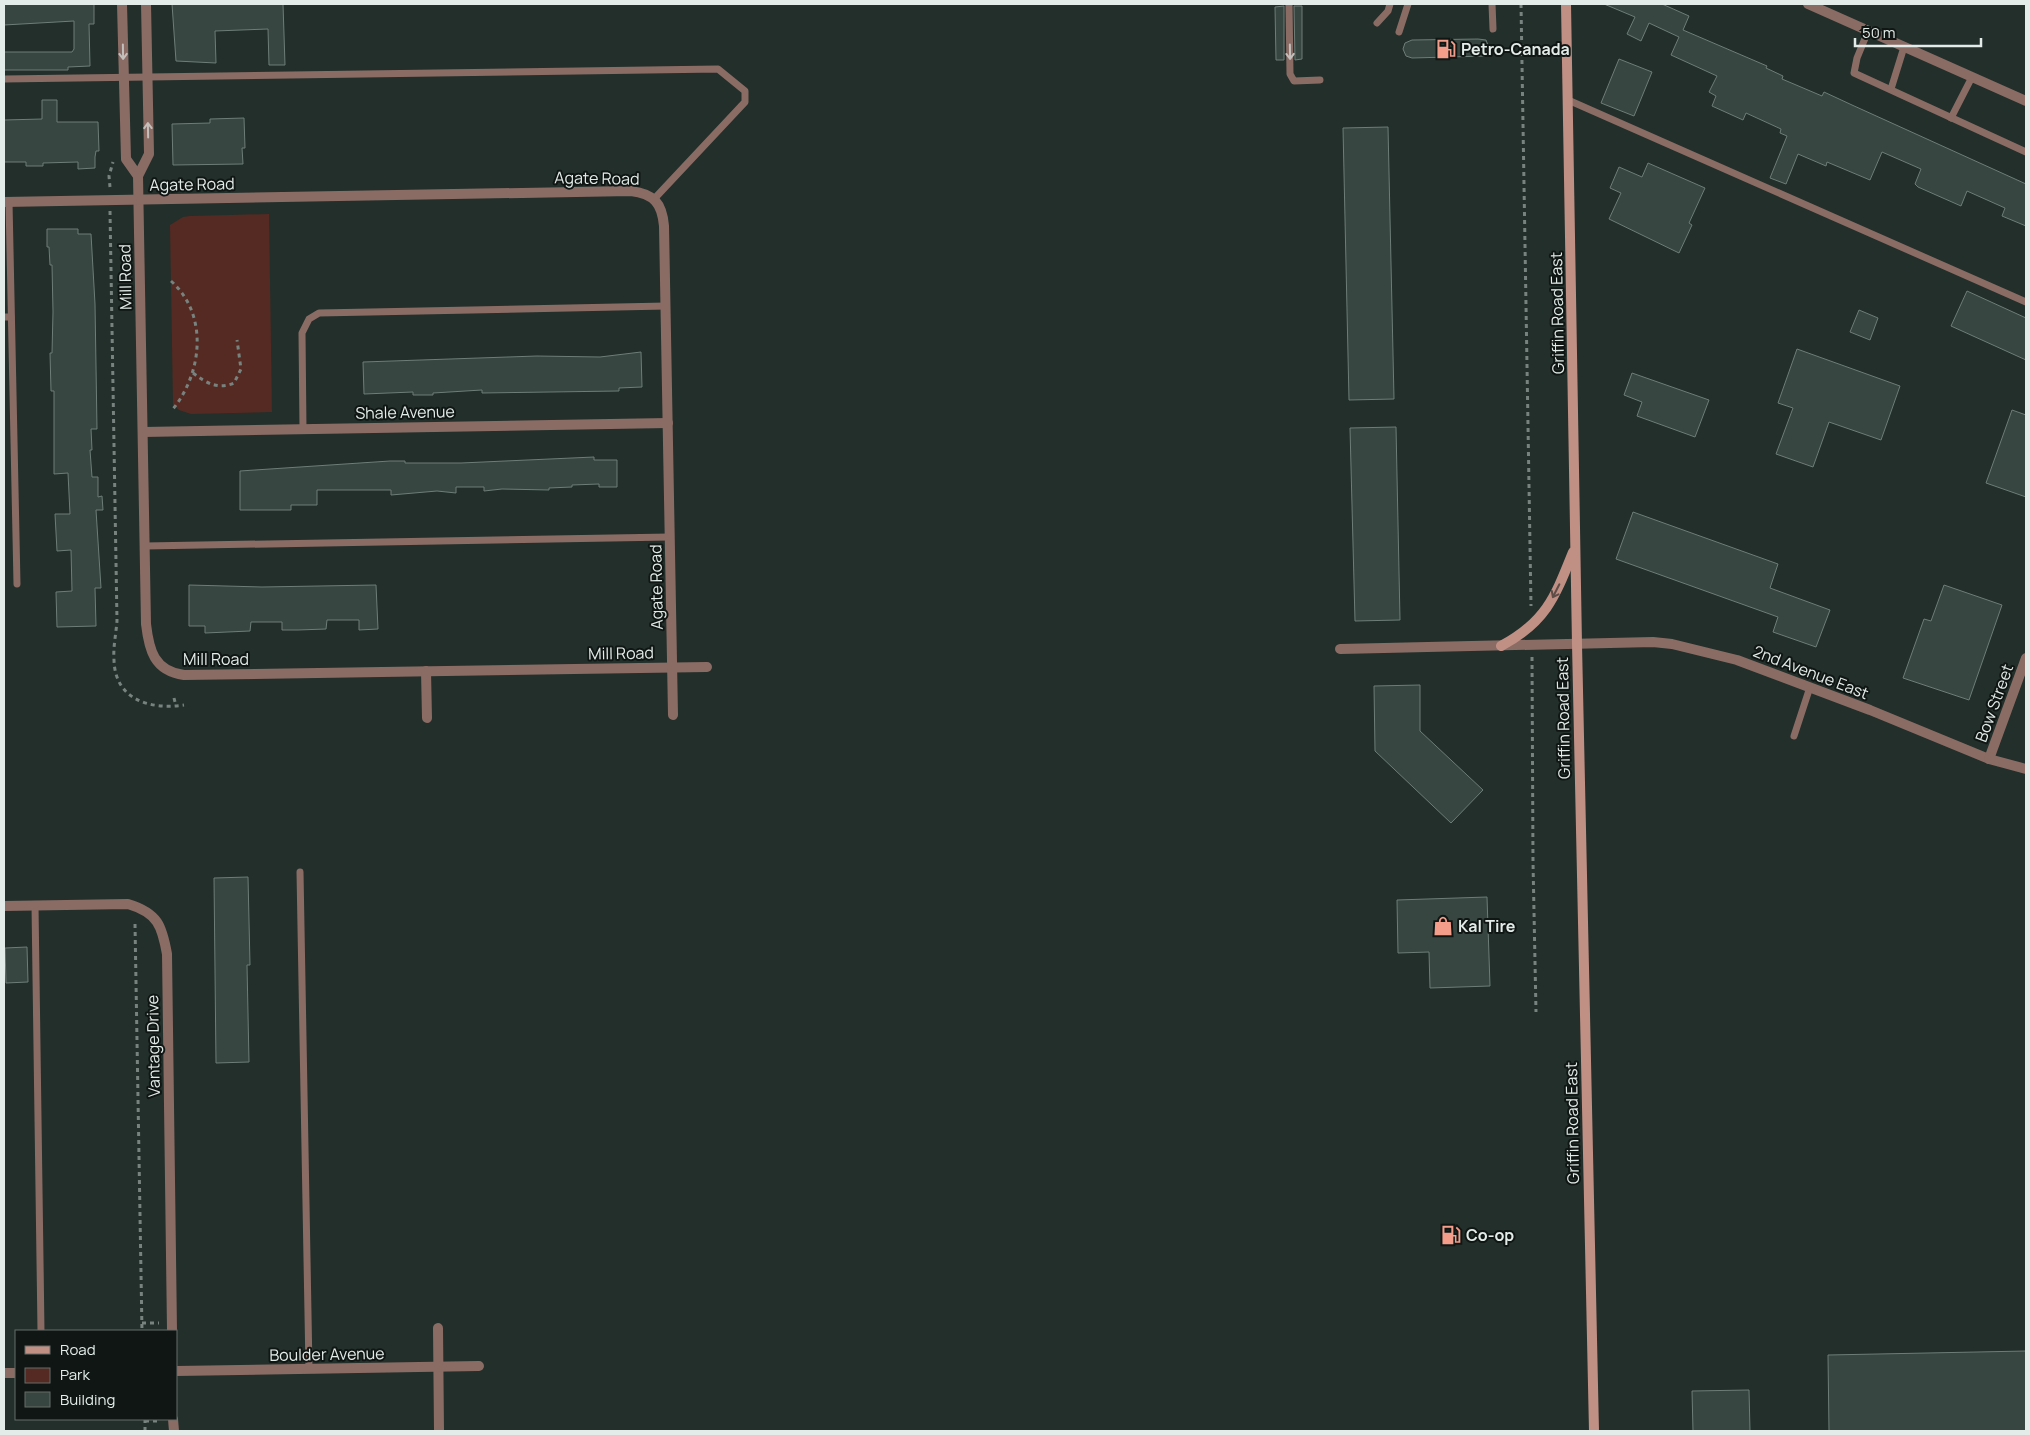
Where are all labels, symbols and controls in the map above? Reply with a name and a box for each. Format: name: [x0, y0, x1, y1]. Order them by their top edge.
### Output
scale bar: [1855, 15, 1981, 47]
text: 50 m: [1862, 22, 1896, 43]
fuel station icon: Petro-Canada: [1435, 38, 1457, 60]
place label: Petro-Canada: [1461, 38, 1570, 60]
one-way arrow: [118, 44, 128, 60]
one-way arrow: [1285, 44, 1295, 60]
one-way arrow: [143, 122, 153, 138]
street label: Agate Road: [554, 166, 640, 190]
street label: Agate Road: [149, 172, 235, 196]
street label: Mill Road: [113, 244, 137, 310]
street label: Griffin Road East: [1545, 252, 1569, 374]
street label: Shale Avenue: [355, 400, 455, 424]
street label: Agate Road: [644, 544, 668, 630]
one-way arrow: [1551, 584, 1561, 599]
street label: 2nd Avenue East: [1750, 640, 1872, 704]
street label: Mill Road: [588, 641, 654, 665]
street label: Mill Road: [183, 648, 249, 670]
street label: Griffin Road East: [1551, 657, 1575, 779]
street label: Bow Street: [1970, 661, 2018, 745]
shop icon: Kal Tire: [1432, 915, 1454, 937]
place label: Kal Tire: [1458, 915, 1516, 937]
street label: Vantage Drive: [141, 995, 165, 1097]
street label: Griffin Road East: [1560, 1062, 1584, 1184]
fuel station icon: Co-op: [1440, 1224, 1462, 1246]
place label: Co-op: [1466, 1224, 1514, 1246]
legend: [15, 1330, 178, 1420]
text: Road: [60, 1339, 96, 1360]
street label: Boulder Avenue: [269, 1342, 385, 1366]
text: Park: [60, 1364, 90, 1385]
text: Building: [60, 1389, 115, 1410]

